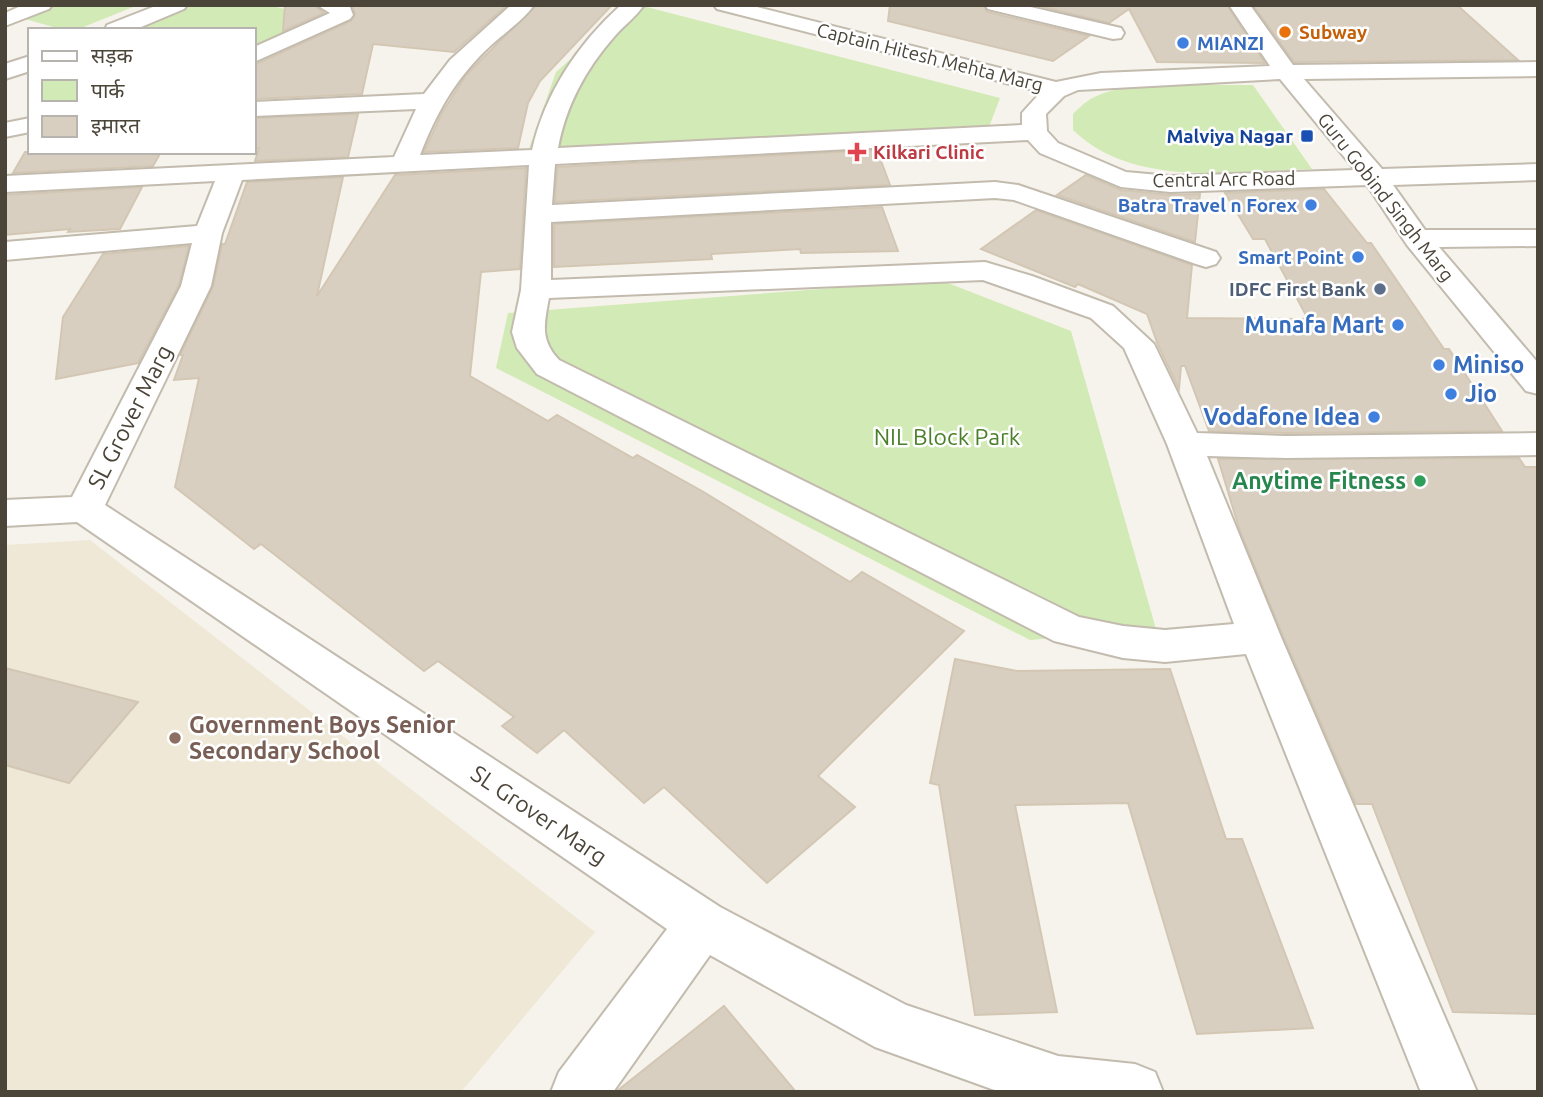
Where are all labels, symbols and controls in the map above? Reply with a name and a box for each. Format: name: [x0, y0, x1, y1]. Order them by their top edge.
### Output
street label: Captain Hitesh Mehta Marg: [815, 18, 1045, 96]
place label: Subway: [1299, 21, 1367, 43]
marker: Subway: [1277, 24, 1293, 40]
legend: [28, 28, 256, 154]
place label: MIANZI: [1197, 32, 1264, 54]
marker: MIANZI: [1175, 35, 1191, 51]
text: सड़क: [91, 43, 133, 67]
text: पार्क: [91, 78, 125, 102]
street label: Guru Gobind Singh Marg: [1313, 108, 1459, 286]
text: इमारत: [91, 113, 141, 137]
place label: Malviya Nagar: [1166, 125, 1293, 147]
marker: Malviya Nagar: [1299, 128, 1315, 144]
place label: Kilkari Clinic: [873, 141, 984, 163]
marker: Kilkari Clinic: [847, 142, 867, 162]
street label: Central Arc Road: [1152, 167, 1296, 191]
place label: Batra Travel n Forex: [1118, 194, 1298, 216]
marker: Batra Travel n Forex: [1303, 197, 1319, 213]
place label: Smart Point: [1238, 246, 1344, 268]
marker: Smart Point: [1350, 249, 1366, 265]
place label: IDFC First Bank: [1229, 278, 1366, 300]
marker: IDFC First Bank: [1372, 281, 1388, 297]
place label: Munafa Mart: [1245, 312, 1384, 337]
marker: Munafa Mart: [1390, 317, 1406, 333]
street label: SL Grover Marg: [83, 341, 177, 493]
place label: Miniso: [1453, 352, 1524, 377]
marker: Miniso: [1431, 357, 1447, 373]
place label: Jio: [1465, 381, 1497, 406]
marker: Jio: [1443, 386, 1459, 402]
place label: Vodafone Idea: [1203, 404, 1360, 429]
marker: Vodafone Idea: [1366, 409, 1382, 425]
park label: NIL Block Park: [874, 424, 1021, 449]
place label: Anytime Fitness: [1232, 468, 1406, 493]
marker: Anytime Fitness: [1412, 473, 1428, 489]
place label: Government Boys Senior Secondary School: [189, 712, 456, 763]
marker: Government Boys Senior Secondary School: [167, 730, 183, 746]
street label: SL Grover Marg: [467, 760, 612, 869]

